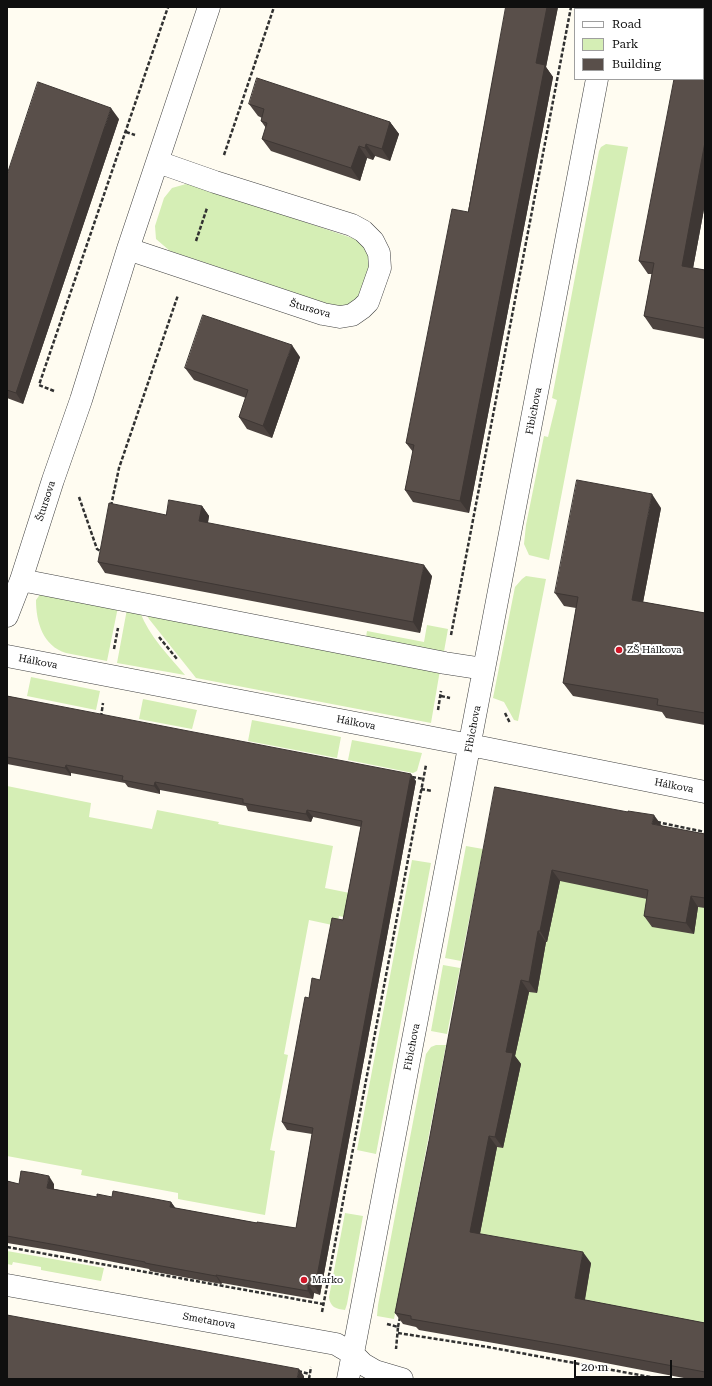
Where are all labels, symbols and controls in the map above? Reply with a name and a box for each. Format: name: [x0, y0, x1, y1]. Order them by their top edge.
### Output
legend: [574, 8, 704, 80]
text: Road: [612, 17, 641, 31]
text: Park: [612, 37, 638, 51]
text: Building: [612, 57, 661, 71]
street label: Štursova: [288, 297, 332, 321]
street label: Fibichova: [524, 386, 544, 436]
street label: Štursova: [34, 479, 58, 523]
place label: ZŠ Hálkova: [627, 644, 682, 656]
marker: ZŠ Hálkova: [614, 645, 624, 655]
street label: Hálkova: [17, 652, 59, 672]
street label: Fibichova: [463, 704, 483, 754]
street label: Hálkova: [335, 713, 377, 733]
street label: Hálkova: [653, 776, 695, 796]
street label: Fibichova: [402, 1022, 422, 1072]
place label: Marko: [312, 1274, 343, 1286]
marker: Marko: [299, 1275, 309, 1285]
street label: Smetanova: [182, 1310, 236, 1332]
scale bar: [576, 1352, 674, 1378]
text: 20 m: [581, 1360, 608, 1374]

